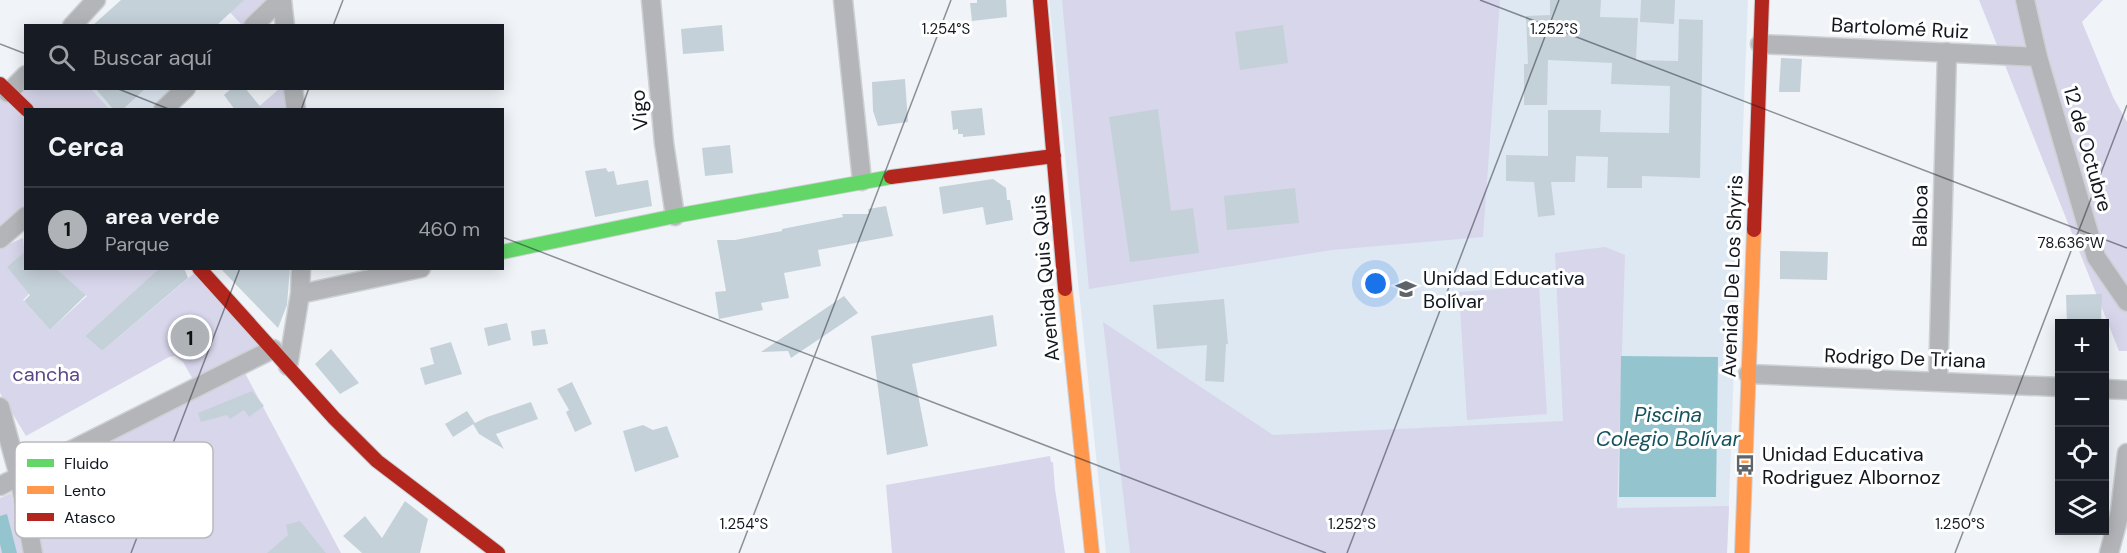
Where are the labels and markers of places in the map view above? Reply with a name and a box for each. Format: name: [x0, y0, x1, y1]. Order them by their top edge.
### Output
place label: Unidad Educativa Bolívar: [1423, 265, 1585, 314]
school or university icon: Unidad Educativa Bolívar: [1394, 277, 1418, 301]
pin: 1: [170, 314, 210, 360]
place label: Unidad Educativa Rodriguez Albornoz: [1762, 441, 1940, 490]
bus stop icon: Unidad Educativa Rodriguez Albornoz: [1733, 453, 1757, 477]

